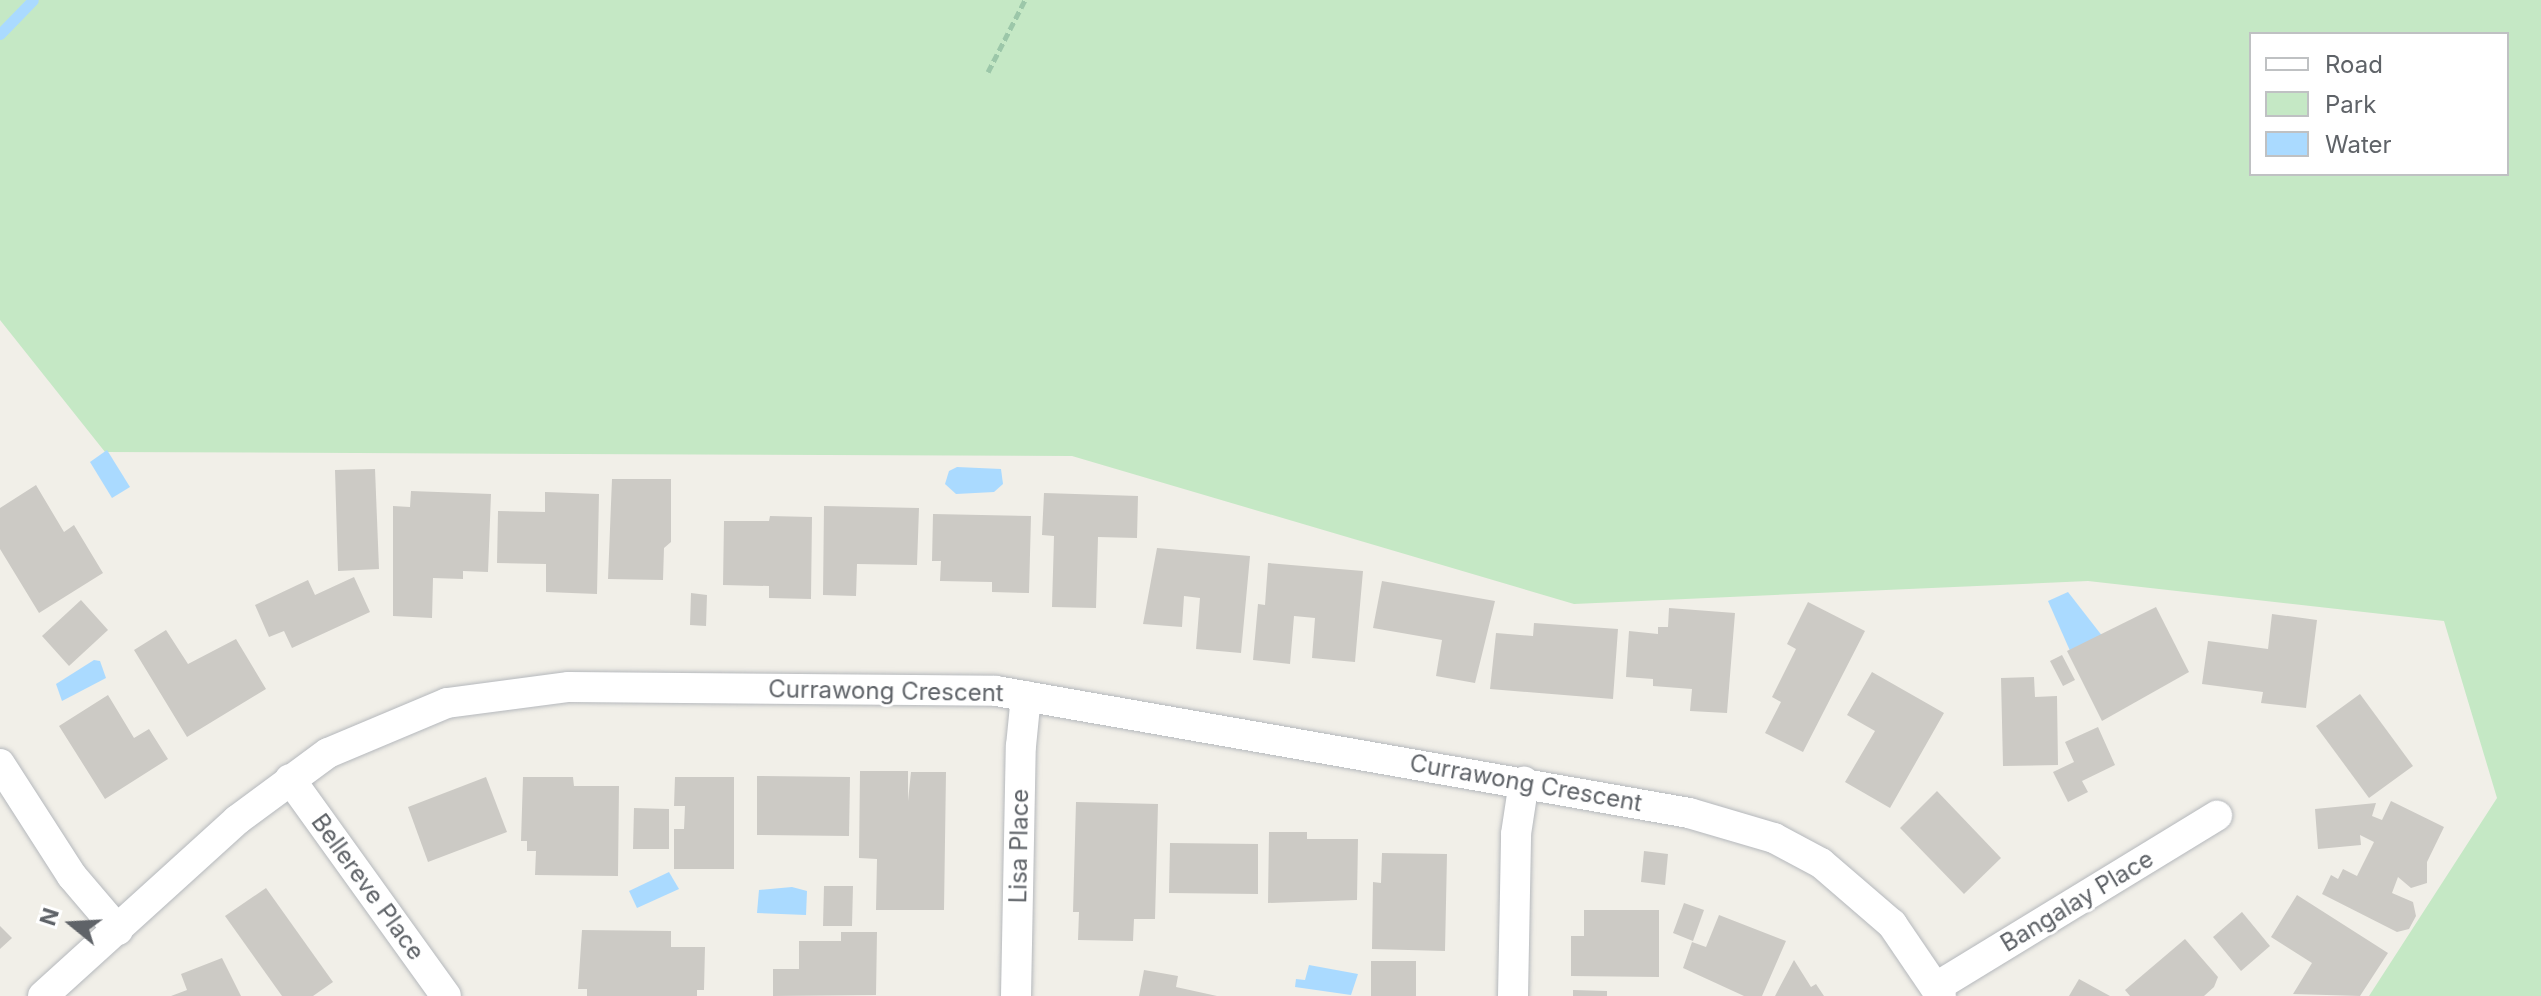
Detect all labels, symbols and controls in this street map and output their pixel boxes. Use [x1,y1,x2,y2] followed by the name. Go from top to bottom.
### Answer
[2249,32,2509,176] legend
[2325,50,2383,79] text: Road
[2325,90,2376,119] text: Park
[2325,130,2392,159] text: Water
[768,675,1004,707] street label: Currawong Crescent
[1408,748,1644,818] street label: Currawong Crescent
[1004,788,1034,904] street label: Lisa Place
[305,808,431,966] street label: Bellereve Place
[1995,844,2159,958] street label: Bangalay Place
[32,884,112,964] north arrow
[34,905,64,929] text: N

